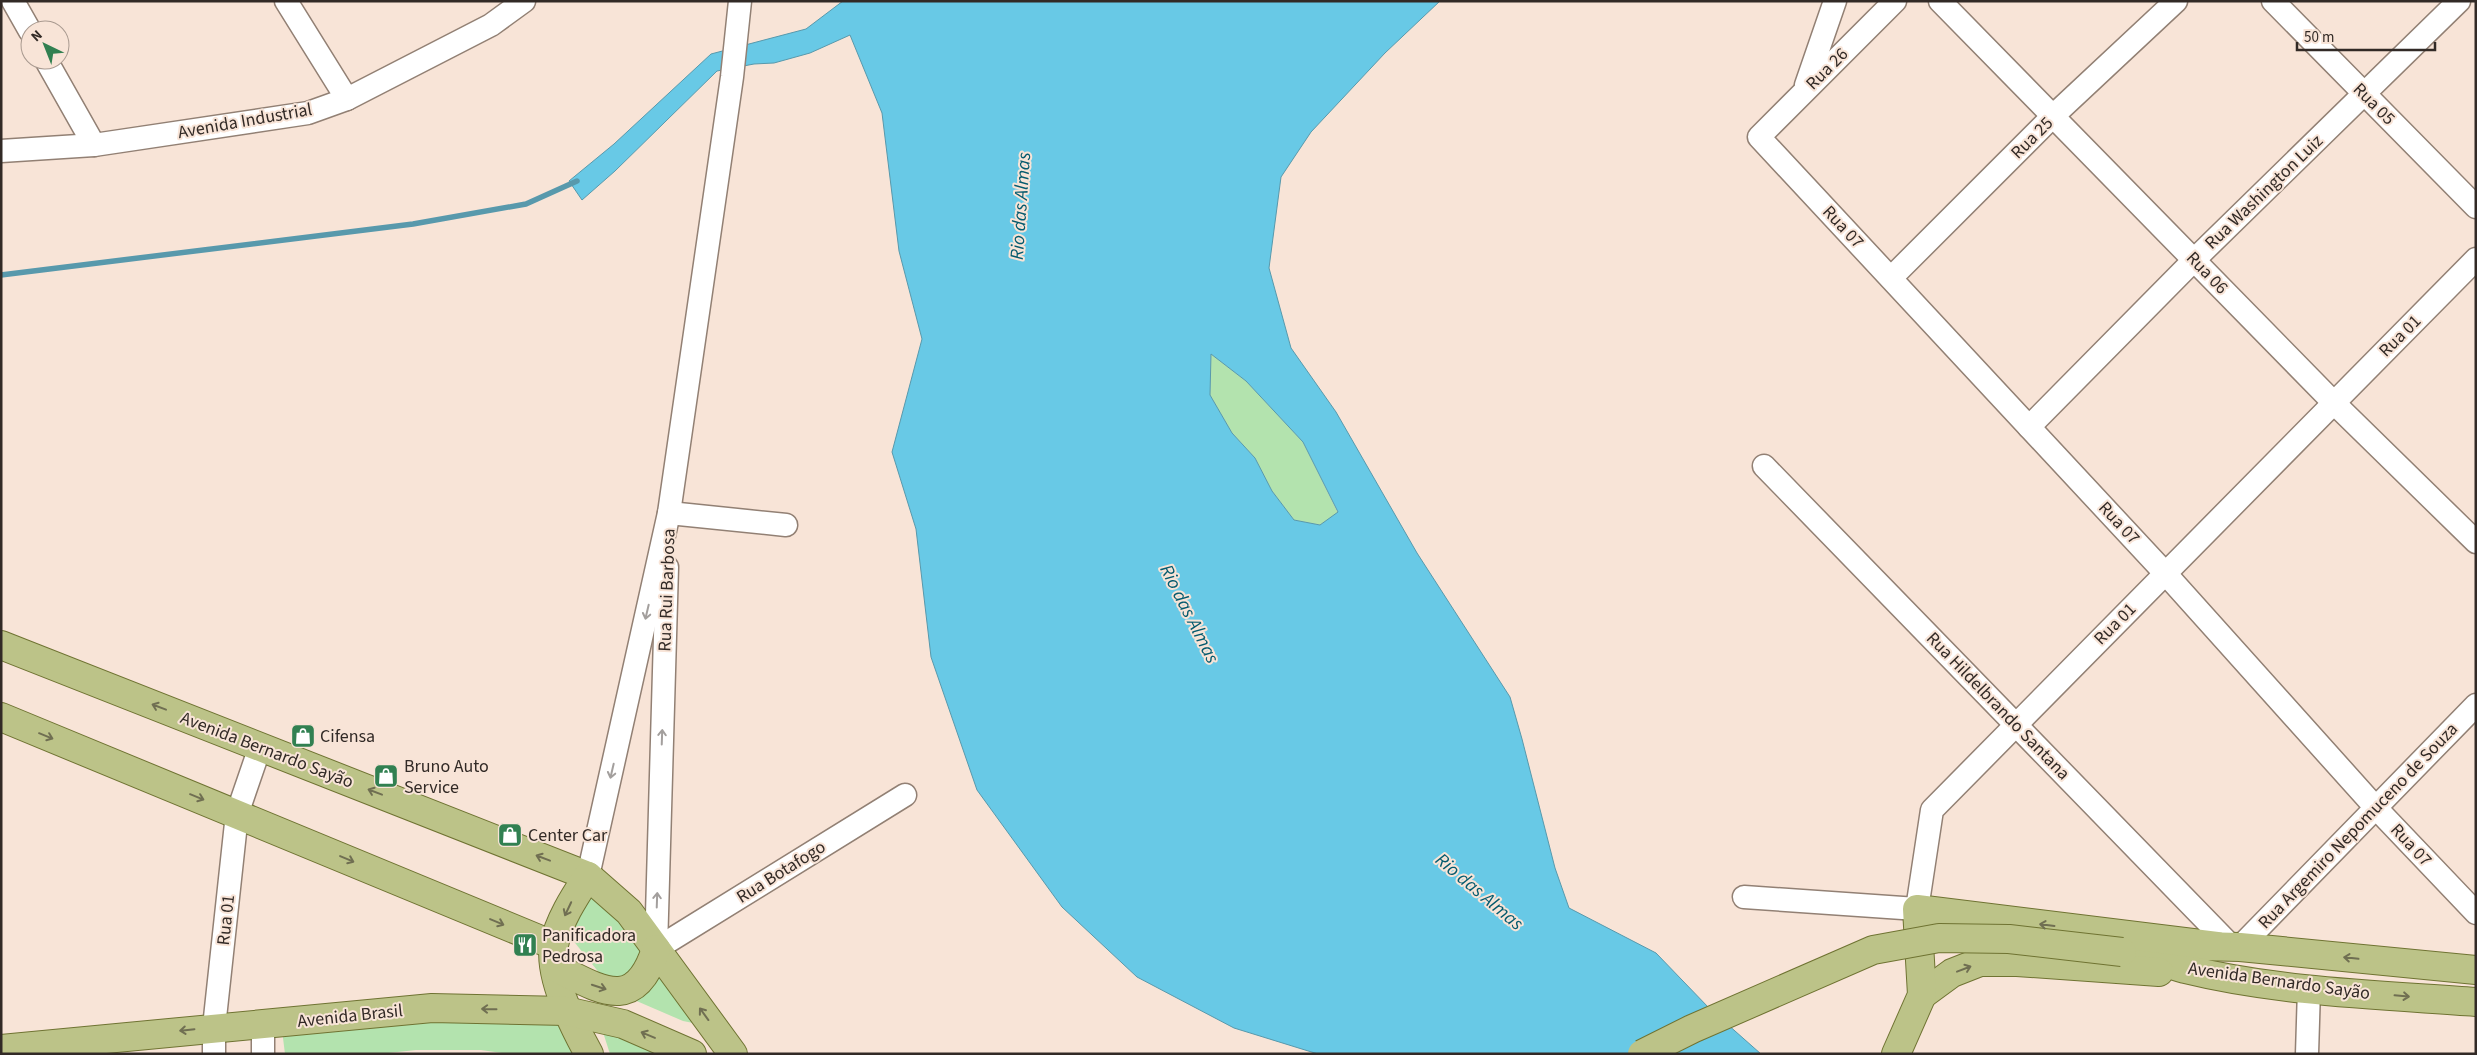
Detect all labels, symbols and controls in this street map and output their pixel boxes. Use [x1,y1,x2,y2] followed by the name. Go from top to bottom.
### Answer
[20,20,70,70] north arrow
[2297,20,2434,52] scale bar
[27,26,47,47] text: N
[2304,27,2334,48] text: 50 m
[1800,42,1854,96] street label: Rua 26
[2347,77,2401,131] street label: Rua 05
[176,97,314,145] street label: Avenida Industrial
[2005,111,2059,165] street label: Rua 25
[2199,129,2329,255] street label: Rua Washington Luiz
[1004,151,1038,261] water label: Rio das Almas
[1817,200,1869,254] street label: Rua 07
[2180,246,2234,300] street label: Rua 06
[2373,309,2427,363] street label: Rua 01
[2093,496,2145,550] street label: Rua 07
[652,528,682,652] street label: Rua Rui Barbosa
[1152,560,1226,668] water label: Rio das Almas
[2088,597,2142,651] street label: Rua 01
[642,603,651,619] one-way arrow
[1921,626,2075,786] street label: Rua Hildelbrando Santana
[151,702,167,711] one-way arrow
[177,705,357,795] street label: Avenida Bernardo Sayão
[2252,717,2464,935] street label: Rua Argemiro Nepomuceno de Souza
[290,723,316,749] shop icon: Cifensa
[320,724,375,749] place label: Cifensa
[658,730,667,746] one-way arrow
[38,732,53,741] one-way arrow
[404,754,489,800] place label: Bruno Auto Service
[606,762,616,778] one-way arrow
[373,763,399,789] shop icon: Bruno Auto Service
[368,787,383,796] one-way arrow
[189,793,204,803] one-way arrow
[2385,818,2437,872] street label: Rua 07
[497,822,523,848] shop icon: Center Car
[528,823,608,848] place label: Center Car
[732,835,830,909] street label: Rua Botafogo
[1429,847,1529,937] water label: Rio das Almas
[535,853,551,862] one-way arrow
[339,855,354,865] one-way arrow
[653,892,662,908] one-way arrow
[211,894,241,946] street label: Rua 01
[563,901,572,916] one-way arrow
[489,918,504,927] one-way arrow
[2039,920,2055,930] one-way arrow
[542,923,636,969] place label: Panificadora Pedrosa
[512,932,538,958] restaurant icon: Panificadora Pedrosa
[2343,953,2359,962] one-way arrow
[2186,956,2372,1006] street label: Avenida Bernardo Sayão
[1955,964,1971,973] one-way arrow
[591,983,607,993] one-way arrow
[2394,992,2410,1001] one-way arrow
[296,998,404,1034] street label: Avenida Brasil
[481,1004,497,1014] one-way arrow
[699,1007,709,1021] one-way arrow
[180,1025,196,1034] one-way arrow
[641,1029,656,1039] one-way arrow

